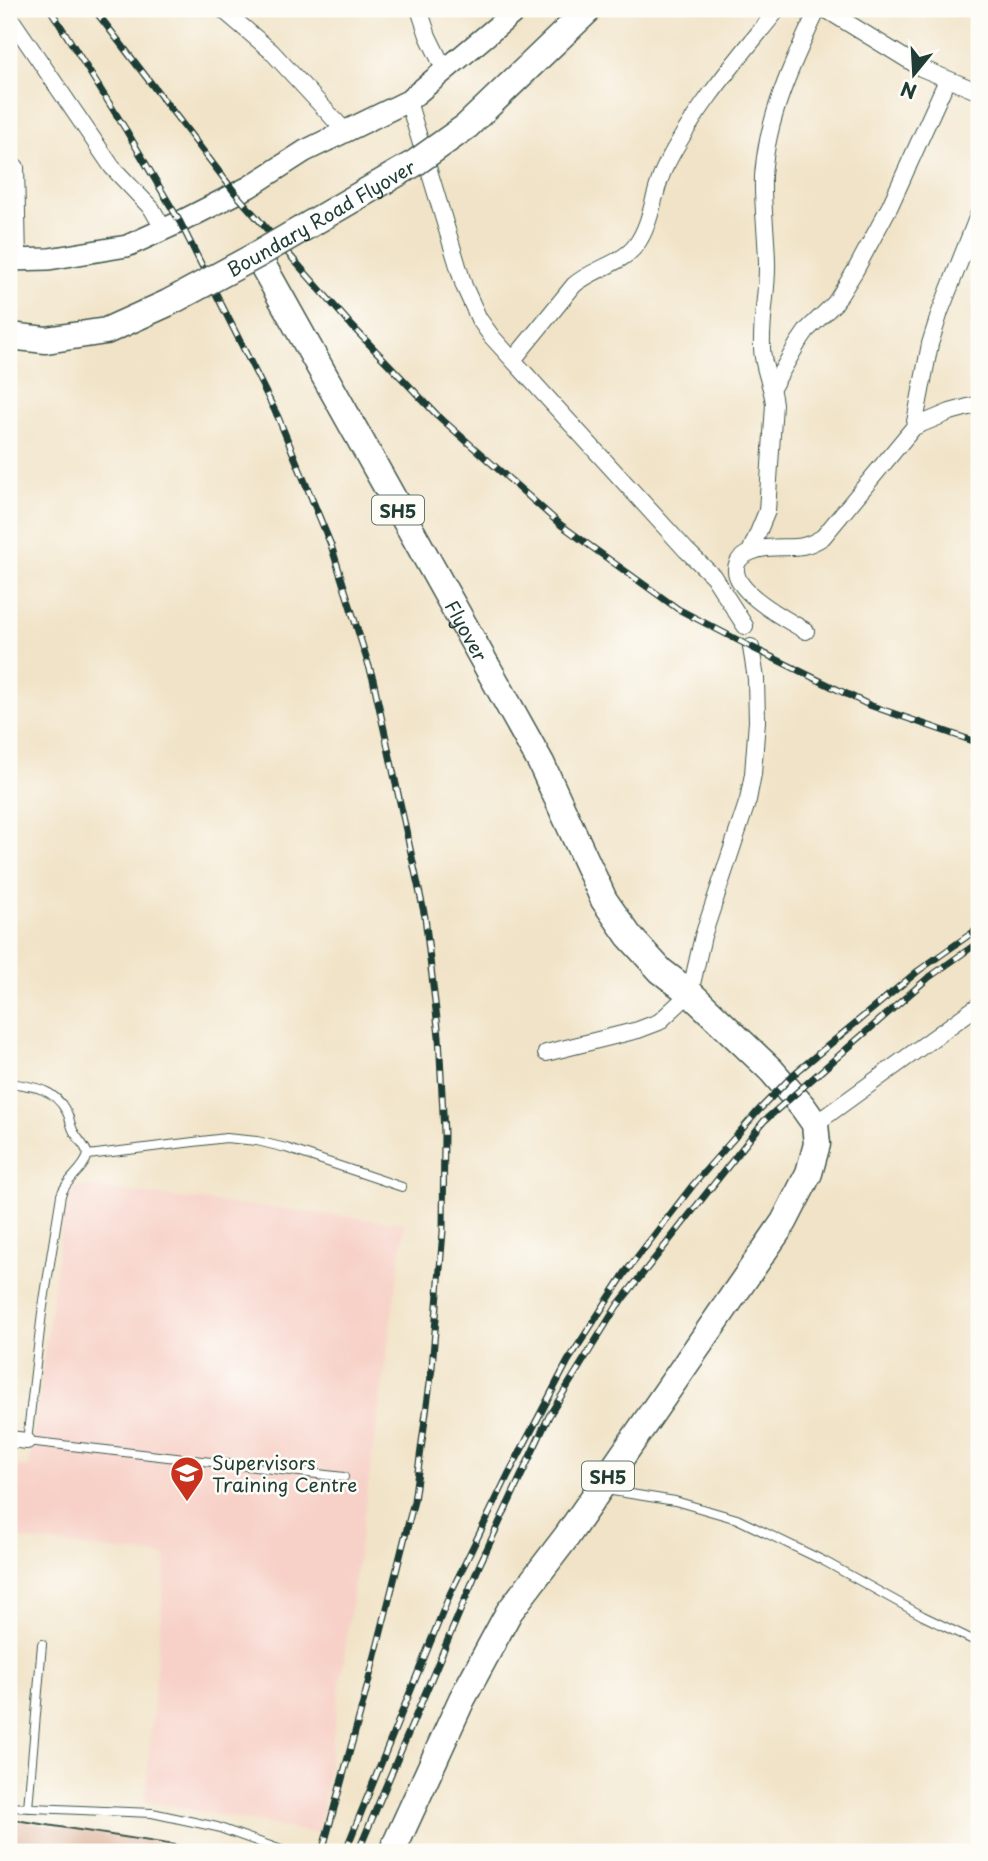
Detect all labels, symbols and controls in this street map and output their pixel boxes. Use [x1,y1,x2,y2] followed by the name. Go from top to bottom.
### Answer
[880,38,950,108] north arrow
[897,75,920,107] text: N
[222,152,420,283] street label: Boundary Road Flyover
[372,496,424,524] road number: SH5
[439,595,495,666] street label: Flyover
[212,1448,357,1498] place label: Supervisors Training Centre
[168,1454,206,1503] school or university icon: Supervisors Training Centre
[582,1462,634,1490] road number: SH5

